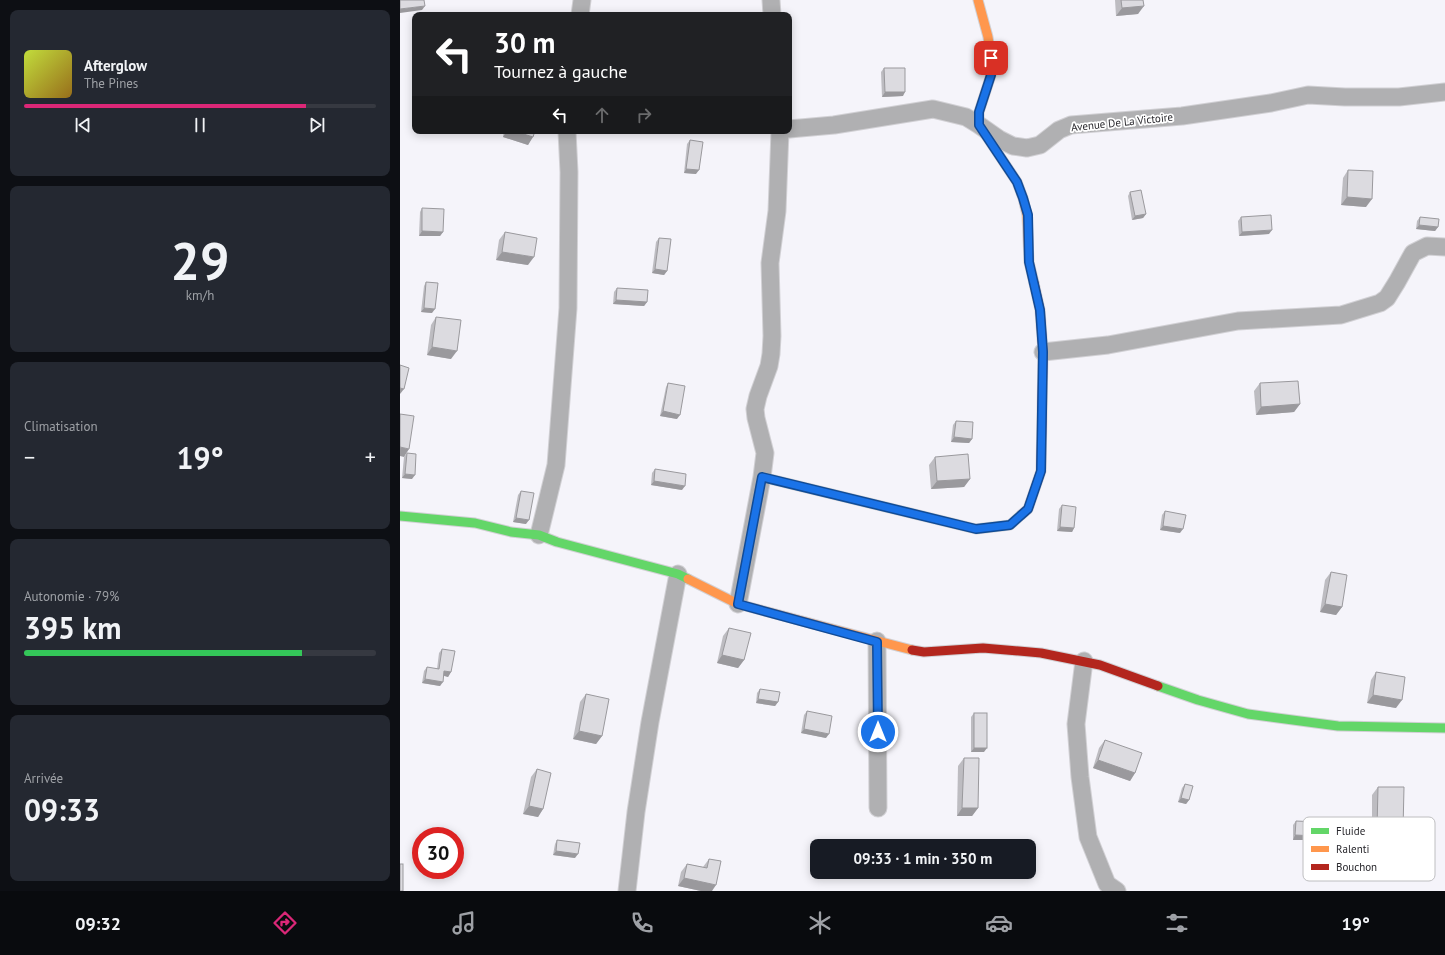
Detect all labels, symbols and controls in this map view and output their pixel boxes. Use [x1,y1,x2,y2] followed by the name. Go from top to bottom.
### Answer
[494,24,555,61] text: 30 m
[428,28,480,80] icon: left
[974,41,1008,75] pin
[980,47,1002,69] icon: arrive
[84,56,147,75] text: Afterglow
[494,60,627,83] text: Tournez à gauche
[84,75,138,92] text: The Pines
[549,104,571,126] icon: left
[591,104,613,126] icon: ahead
[633,104,655,126] icon: right
[1070,110,1174,134] street label: Avenue De La Victoire
[72,114,94,136] icon: previous
[189,114,211,136] icon: pause
[306,114,328,136] icon: next
[171,227,229,294] text: 29
[186,287,214,304] text: km/h
[24,418,98,435] text: Climatisation
[176,438,224,477] text: 19°
[24,443,35,471] text: −
[365,443,376,471] text: +
[24,588,119,605] text: Autonomie · 79%
[24,608,122,647] text: 395 km
[857,711,899,753] position arrow
[24,770,63,787] text: Arrivée
[24,790,100,829] text: 09:33
[1303,817,1435,881] legend
[1336,824,1366,838] text: Fluide
[412,827,464,879] speed limit sign: 30
[1336,842,1369,856] text: Ralenti
[854,849,992,868] text: 09:33 · 1 min · 350 m
[1336,860,1377,874] text: Bouchon
[271,909,299,937] icon: directions
[450,909,478,937] icon: music
[628,909,656,937] icon: phone
[806,909,834,937] icon: climate
[985,909,1013,937] icon: car
[1163,909,1191,937] icon: filters
[75,912,121,935] text: 09:32
[1341,912,1370,935] text: 19°

